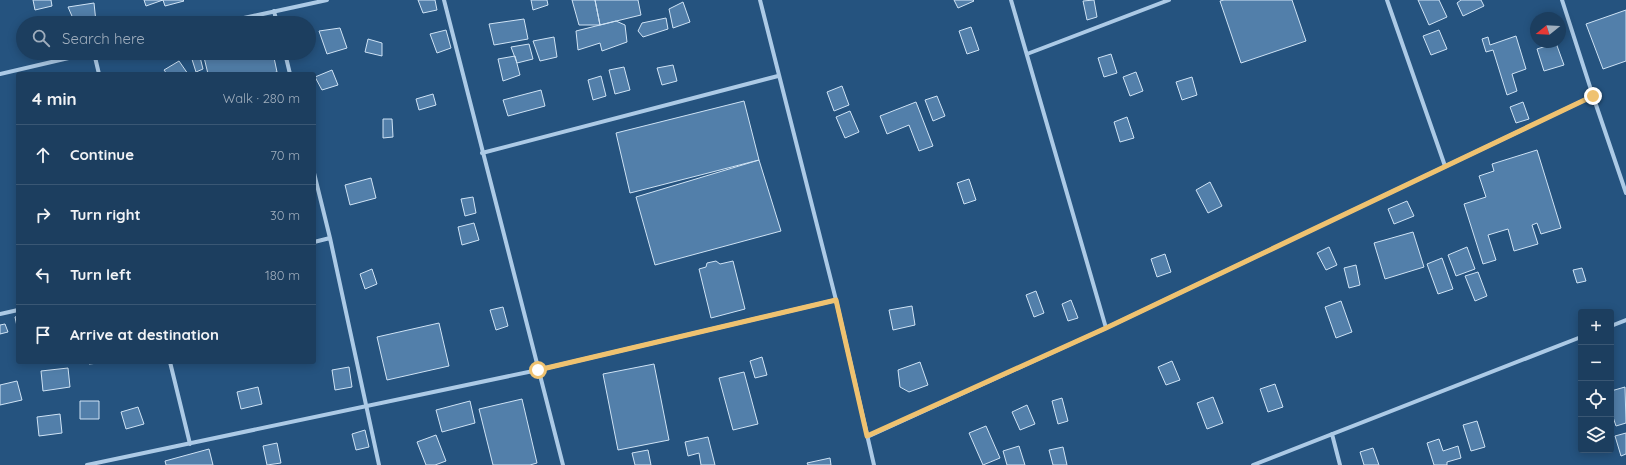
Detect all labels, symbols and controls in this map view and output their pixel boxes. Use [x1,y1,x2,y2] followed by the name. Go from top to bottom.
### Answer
[1530,12,1566,48] north arrow
[16,16,316,60] search box
[30,27,52,49] icon: search
[62,29,145,48] text: Search here
[1584,87,1602,105] route end
[32,88,77,109] text: 4 min
[223,90,300,106] text: Walk · 280 m
[32,144,54,166] icon: ahead
[70,145,134,164] text: Continue
[270,147,300,163] text: 70 m
[32,204,54,226] icon: right
[70,205,141,224] text: Turn right
[270,207,300,223] text: 30 m
[32,264,54,286] icon: left
[70,265,132,284] text: Turn left
[265,267,300,283] text: 180 m
[1578,309,1614,453] map controls
[1578,309,1614,345] button: +
[32,324,54,346] icon: arrive
[70,325,219,344] text: Arrive at destination
[1578,345,1614,381] button: −
[529,361,547,379] route start
[1578,381,1614,417] button: locate
[1578,417,1614,453] button: layers

